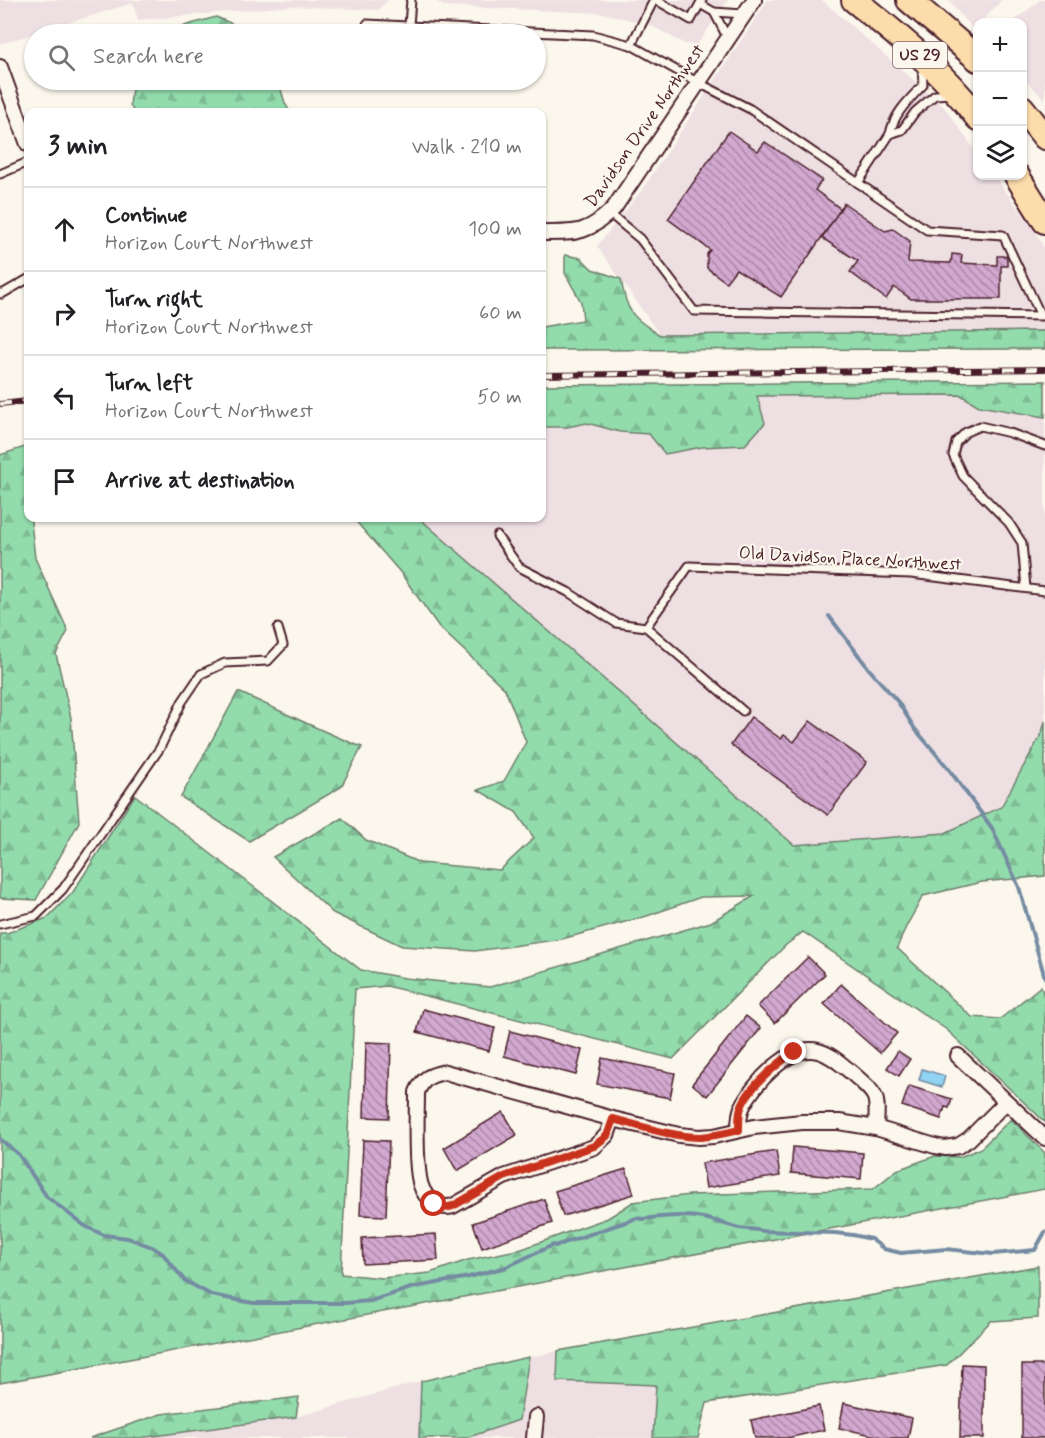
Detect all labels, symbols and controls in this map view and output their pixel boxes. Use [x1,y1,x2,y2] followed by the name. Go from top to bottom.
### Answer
[973,18,1027,180] map controls
[973,18,1027,72] button: +
[24,24,546,90] search box
[579,39,711,212] street label: Davidson Drive Northwest
[45,41,78,74] icon: search
[893,42,947,68] road number: US 29
[93,43,204,71] text: Search here
[973,72,1027,126] button: −
[973,126,1027,180] button: layers
[48,130,108,164] text: 3 min
[412,134,522,161] text: Walk · 210 m
[105,202,187,230] text: Continue
[48,213,81,246] icon: ahead
[468,216,522,243] text: 100 m
[105,230,313,257] text: Horizon Court Northwest
[105,286,203,314] text: Turn right
[48,297,81,330] icon: right
[479,300,522,327] text: 60 m
[105,314,313,341] text: Horizon Court Northwest
[105,370,193,398] text: Turn left
[48,381,81,414] icon: left
[477,384,522,411] text: 50 m
[105,398,313,425] text: Horizon Court Northwest
[48,465,81,498] icon: arrive
[105,467,295,495] text: Arrive at destination
[738,541,963,577] street label: Old Davidson Place Northwest
[780,1038,806,1064] route end
[420,1190,446,1216] route start

